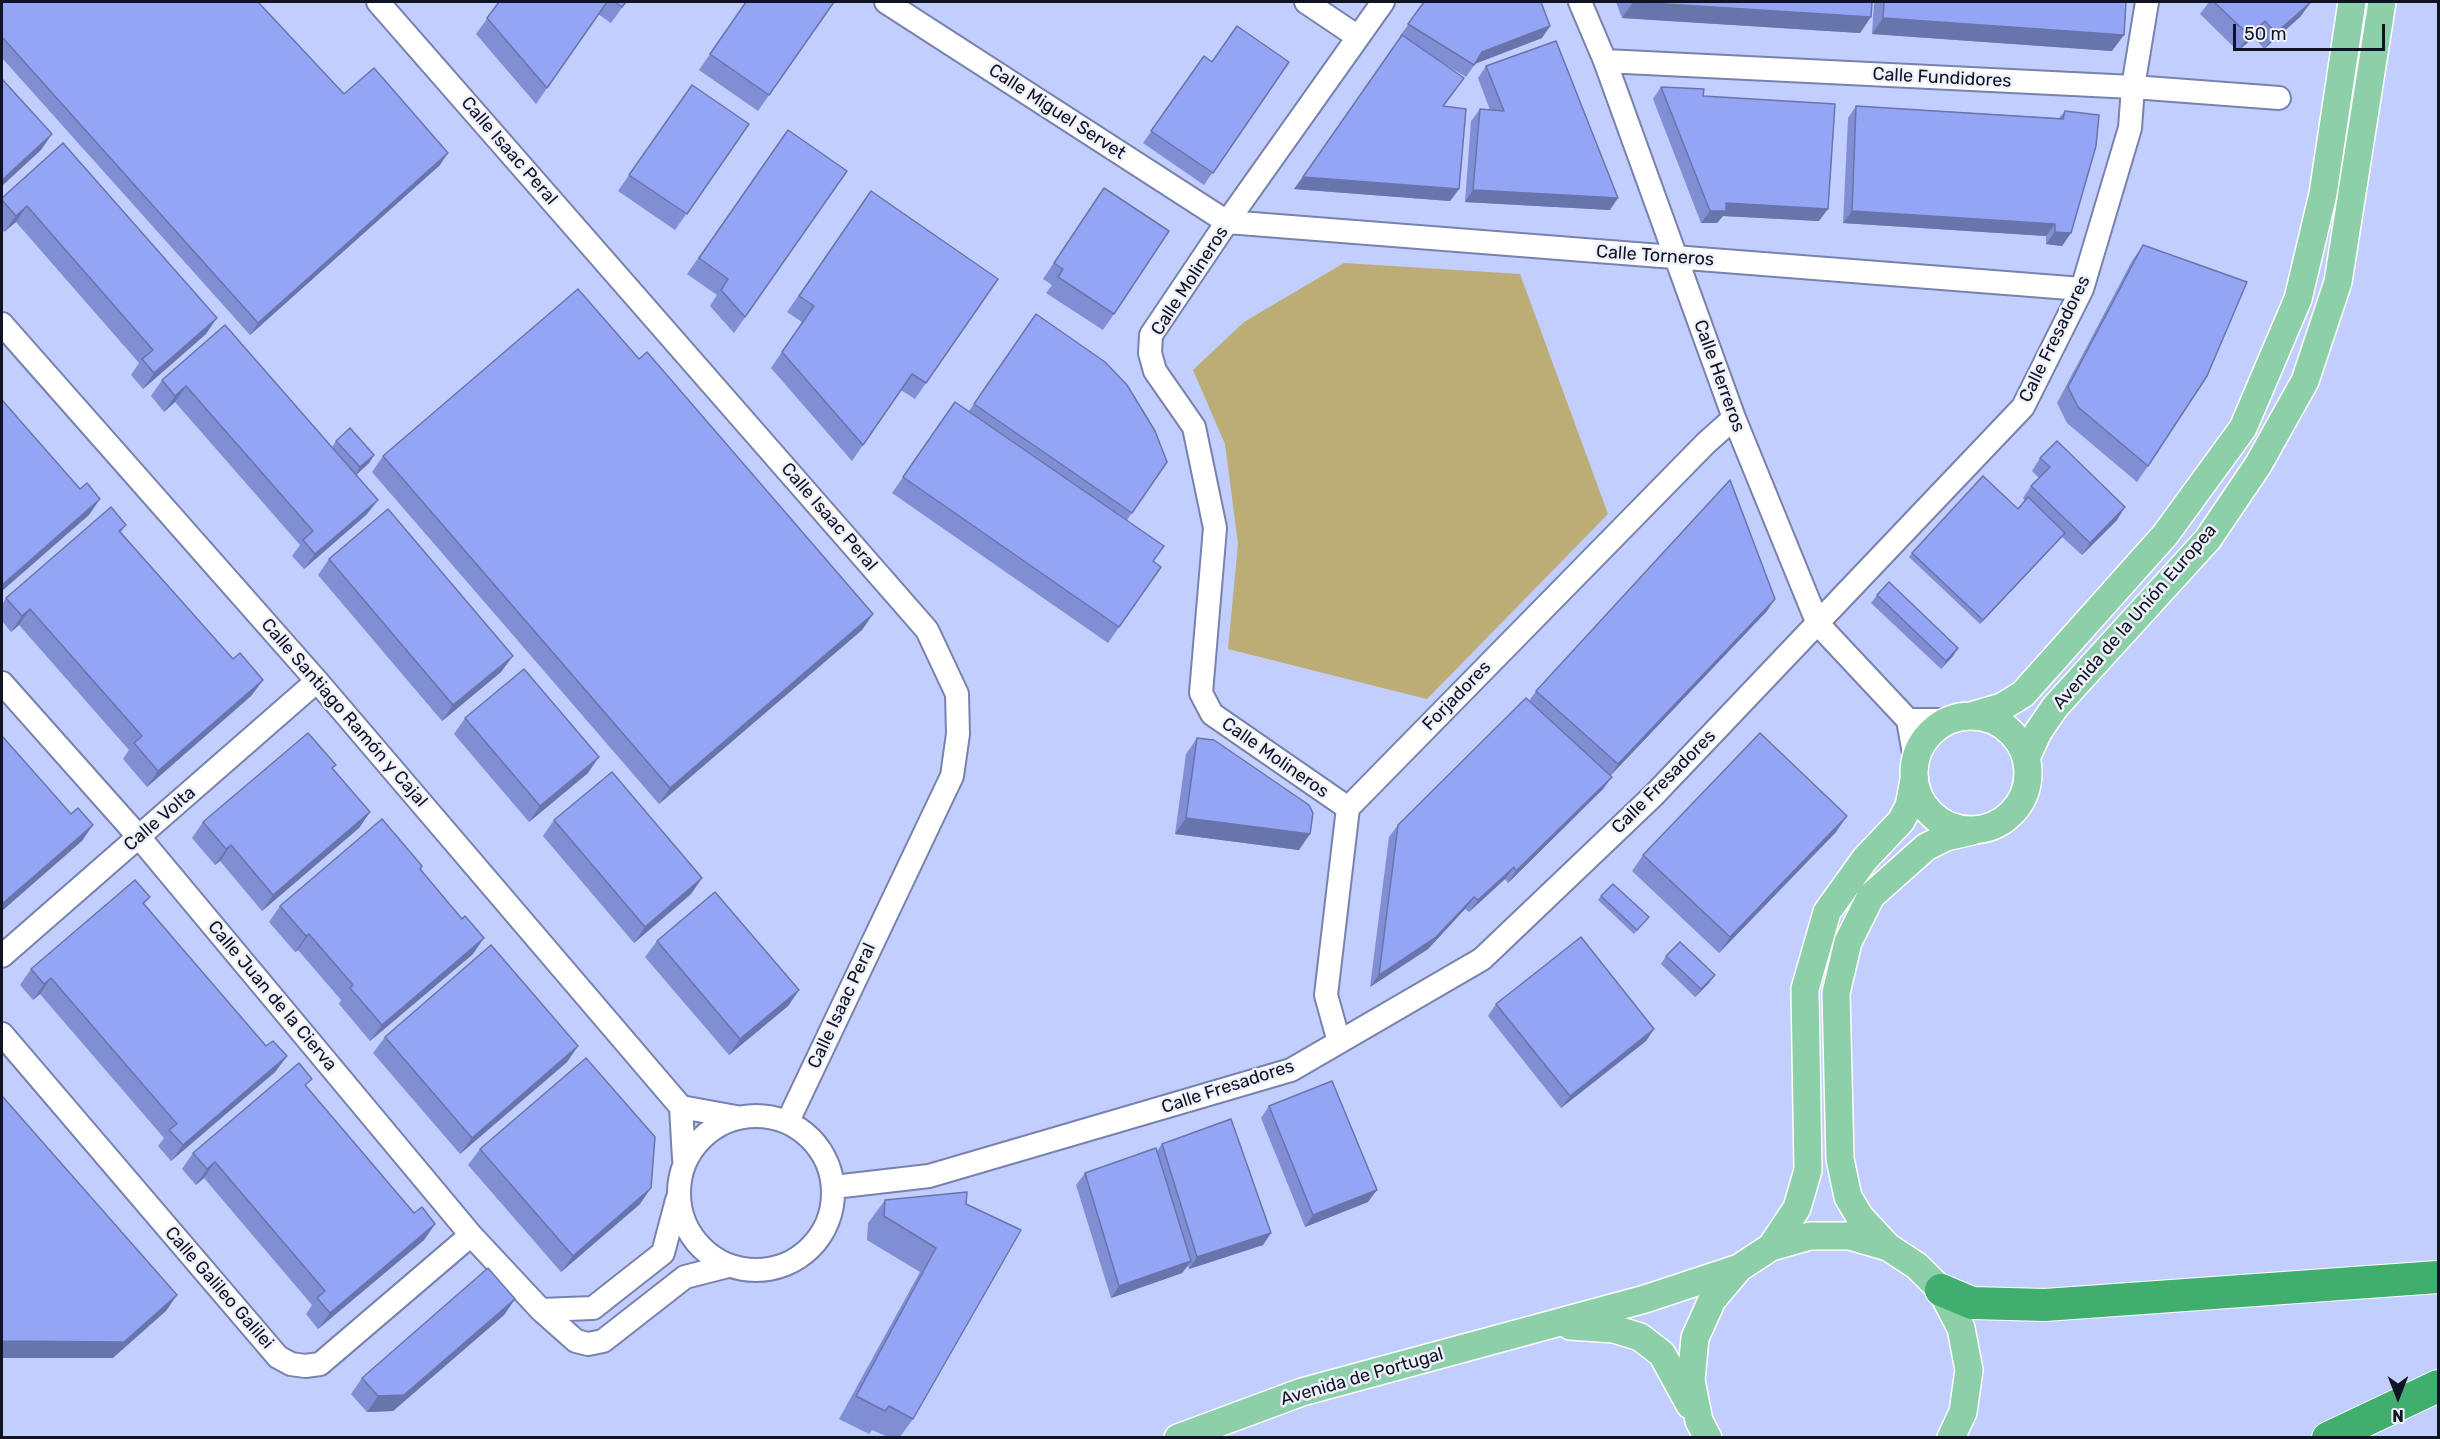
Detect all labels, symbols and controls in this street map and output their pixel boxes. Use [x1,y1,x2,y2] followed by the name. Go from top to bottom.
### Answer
[2236,12,2388,50] scale bar
[2244,23,2287,45] text: 50 m
[984,60,1130,164] street label: Calle Miguel Servet
[1872,64,2012,92] street label: Calle Fundidores
[456,93,562,209] street label: Calle Isaac Peral
[1147,222,1233,340] street label: Calle Molineros
[1595,241,1715,271] street label: Calle Torneros
[2015,272,2095,406] street label: Calle Fresadores
[1689,317,1749,435] street label: Calle Herreros
[776,459,882,575] street label: Calle Isaac Peral
[2049,520,2221,714] street label: Avenida de la Unión Europea
[256,614,432,812] street label: Calle Santiago Ramón y Cajal
[1418,657,1496,735] street label: Forjadores
[1217,713,1333,803] street label: Calle Molineros
[1607,725,1721,839] street label: Calle Fresadores
[120,782,200,856] street label: Calle Volta
[203,917,341,1075] street label: Calle Juan de la Cierva
[803,940,881,1072] street label: Calle Isaac Peral
[1159,1055,1297,1119] street label: Calle Fresadores
[160,1222,278,1354] street label: Calle Galileo Galilei
[1278,1343,1446,1411] street label: Avenida de Portugal
[2368,1367,2428,1427] north arrow
[2392,1406,2404,1425] text: N

